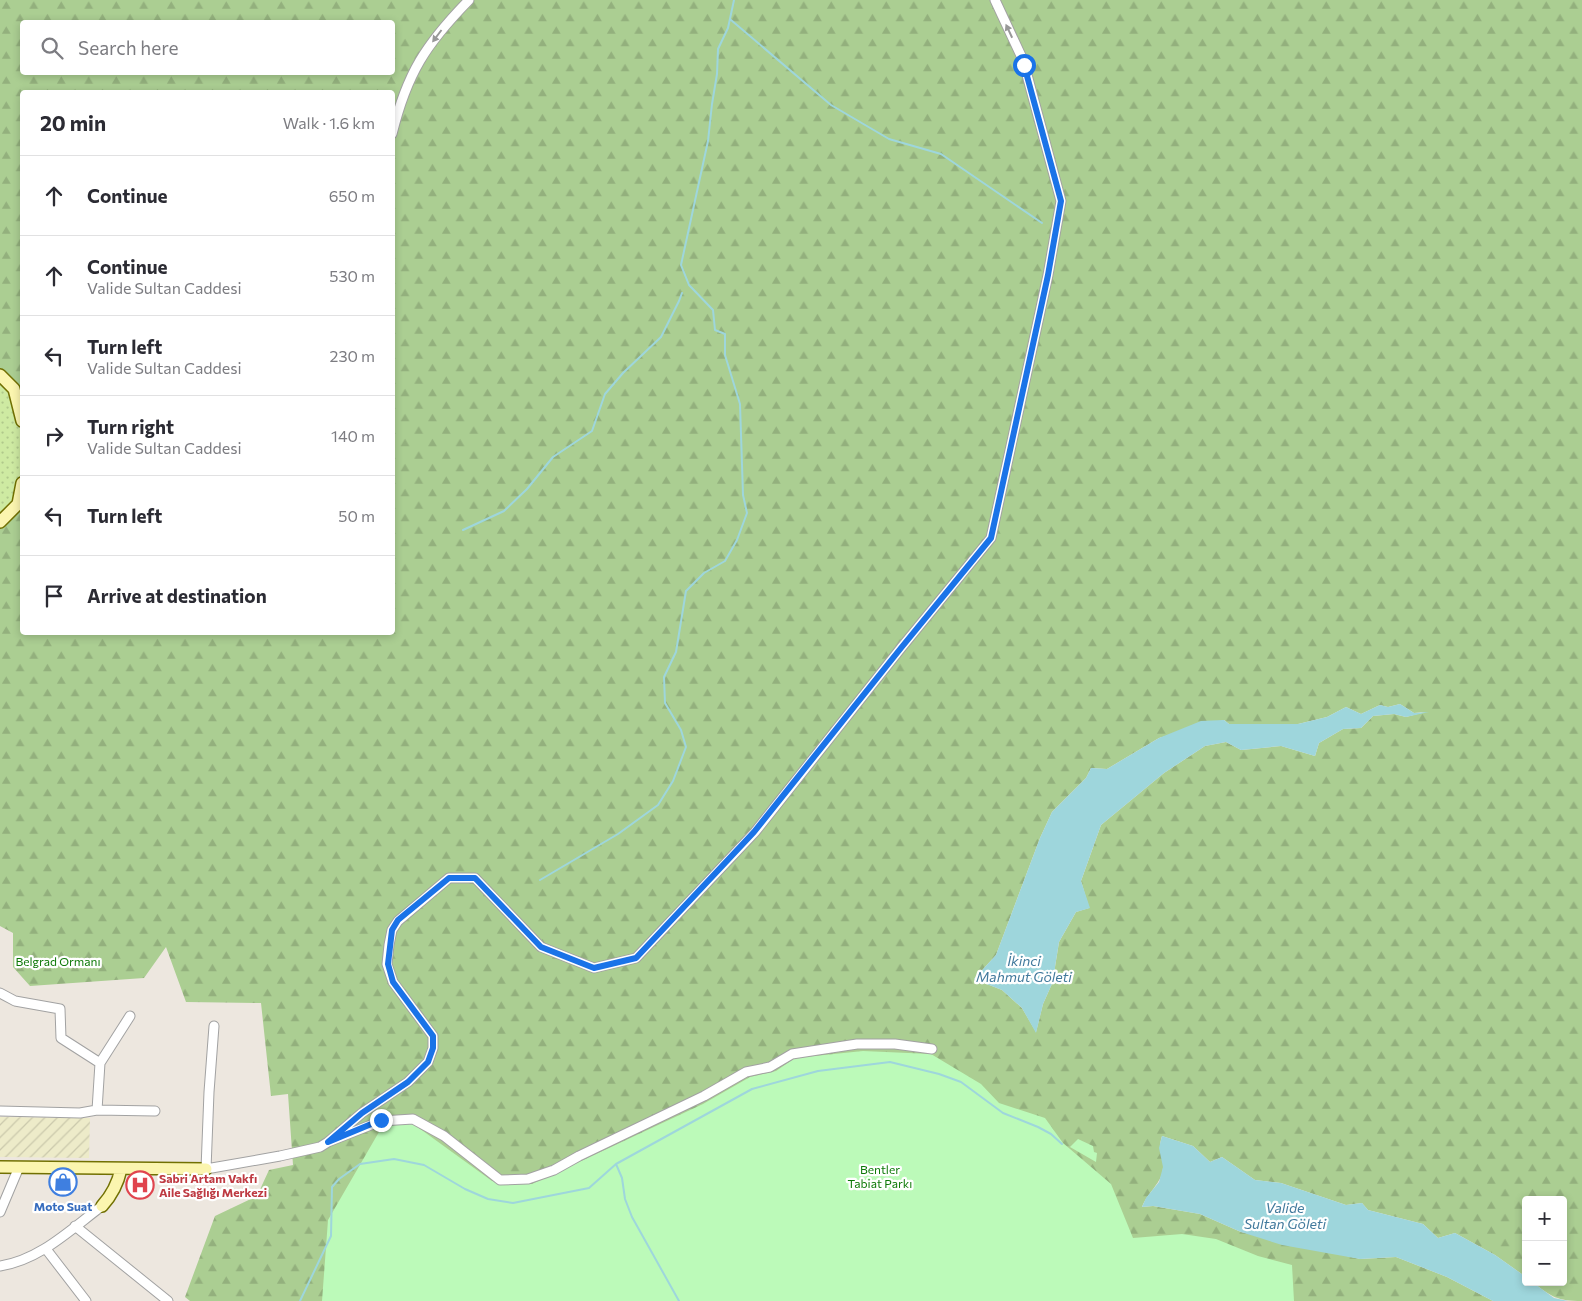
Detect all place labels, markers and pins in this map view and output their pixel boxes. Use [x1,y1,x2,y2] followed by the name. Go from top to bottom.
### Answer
[48,1167,78,1197] shop icon: Moto Suat
[125,1170,155,1200] hospital icon: Sabri Artam Vakfı Aile Sağlığı Merkezi
[159,1171,267,1199] place label: Sabri Artam Vakfı Aile Sağlığı Merkezi
[34,1199,92,1213] place label: Moto Suat

